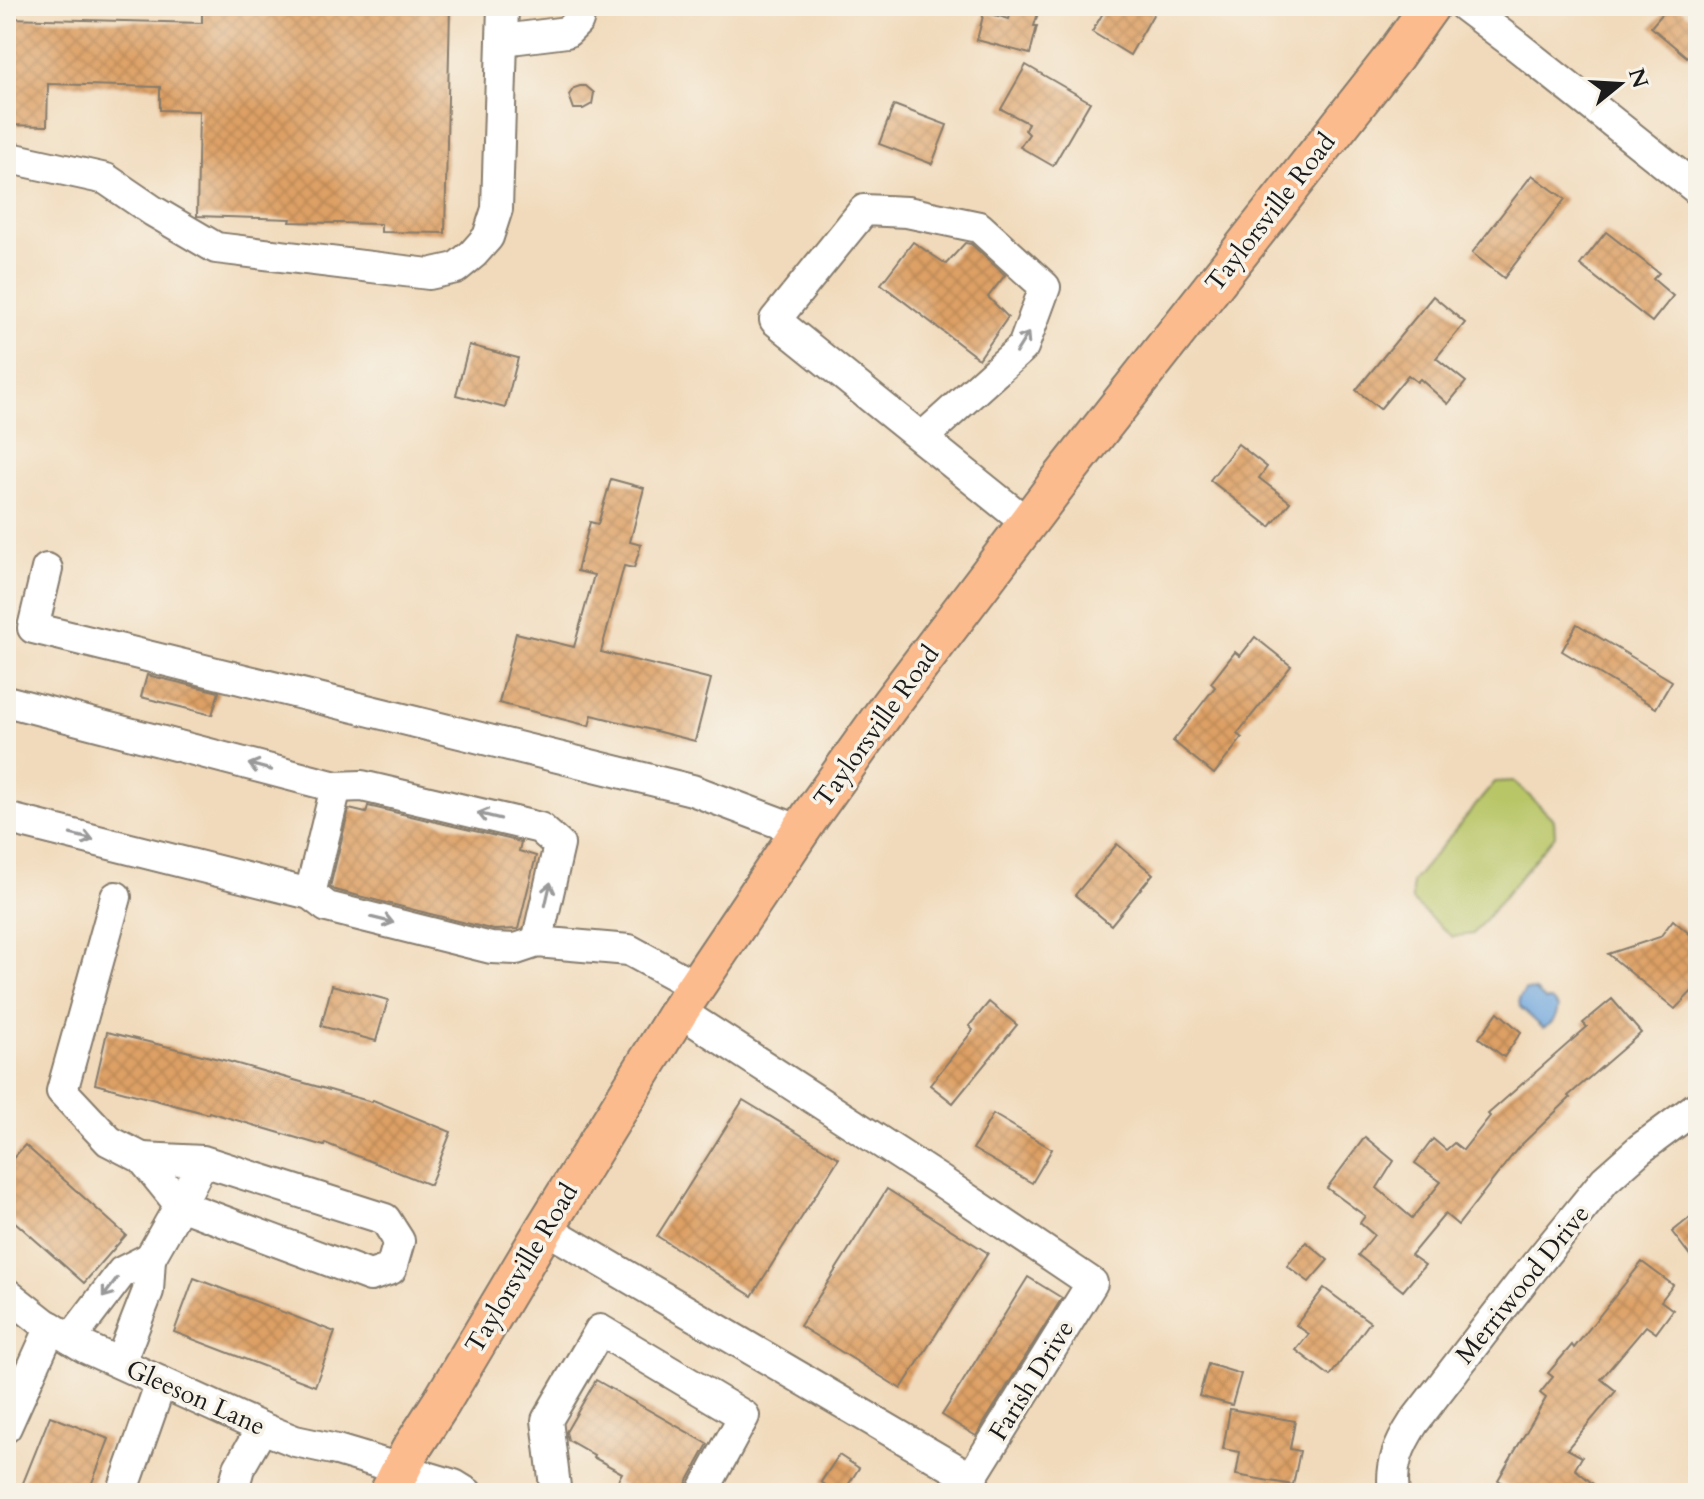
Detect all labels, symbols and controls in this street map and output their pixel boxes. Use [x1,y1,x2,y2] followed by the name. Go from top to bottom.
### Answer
[1580,44,1660,124] north arrow
[1621,64,1655,92] text: N
[1197,126,1344,299] street label: Taylorsville Road
[1013,332,1030,354] one-way arrow
[806,638,947,814] street label: Taylorsville Road
[248,758,274,773] one-way arrow
[476,808,502,823] one-way arrow
[68,830,94,845] one-way arrow
[541,881,556,907] one-way arrow
[369,914,394,929] one-way arrow
[457,1177,586,1360] street label: Taylorsville Road
[1447,1197,1597,1371] street label: Merriwood Drive
[102,1277,119,1298] one-way arrow
[981,1313,1082,1447] street label: Farish Drive
[121,1351,271,1444] street label: Gleeson Lane

